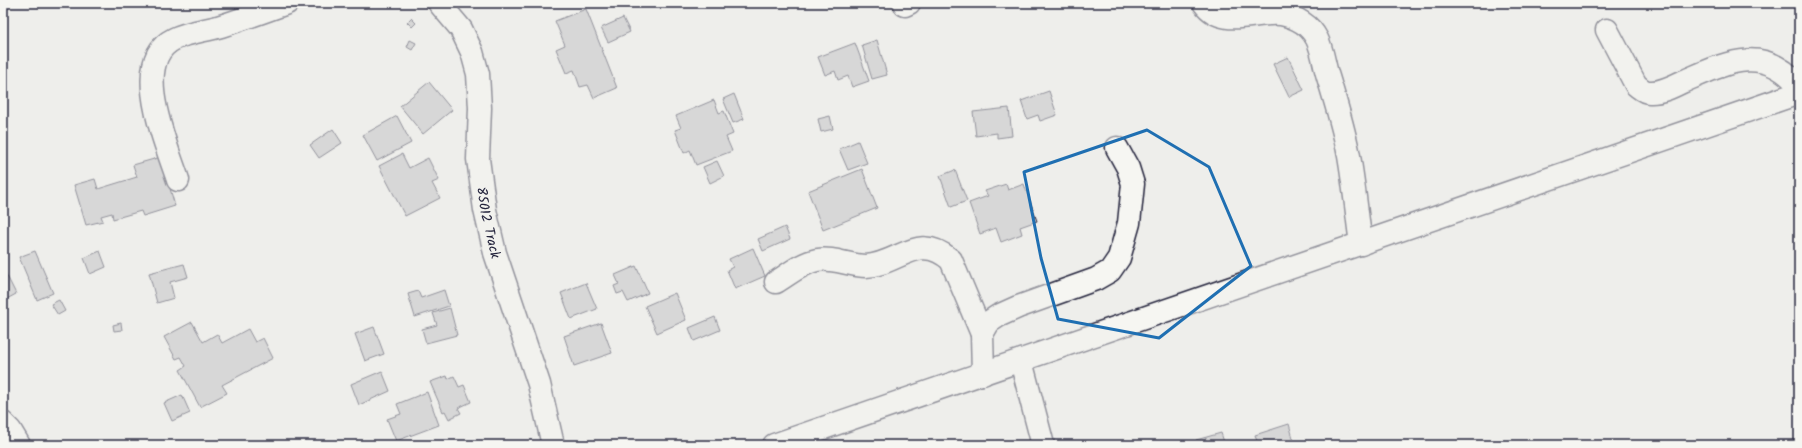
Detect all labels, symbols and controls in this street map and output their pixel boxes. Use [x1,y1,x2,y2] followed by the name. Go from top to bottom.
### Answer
[470,186,506,262] street label: 85012 Track

